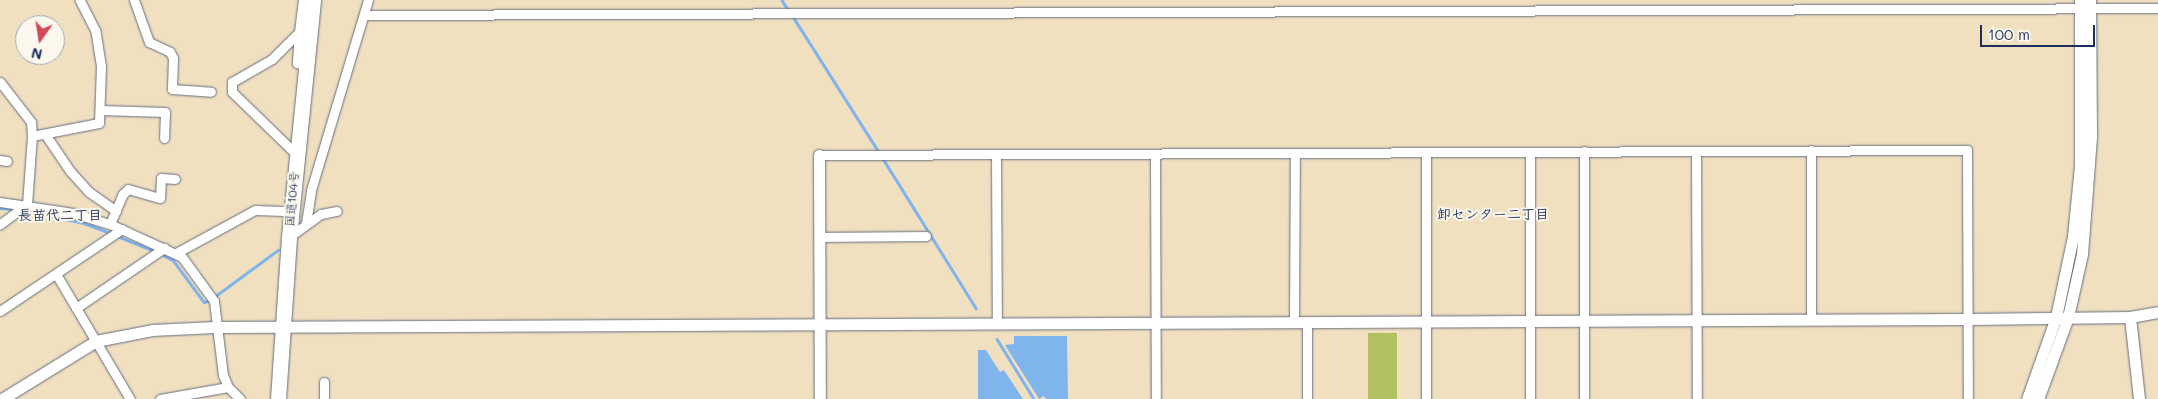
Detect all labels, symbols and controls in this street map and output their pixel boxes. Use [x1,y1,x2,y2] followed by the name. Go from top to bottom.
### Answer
[15,15,65,65] north arrow
[1983,15,2098,47] scale bar
[1988,24,2030,44] text: 100 m
[29,44,44,65] text: N
[282,171,302,227] street label: 国道104号
[1437,206,1549,222] district label: 卸センター二丁目
[18,207,102,223] district label: 長苗代二丁目

